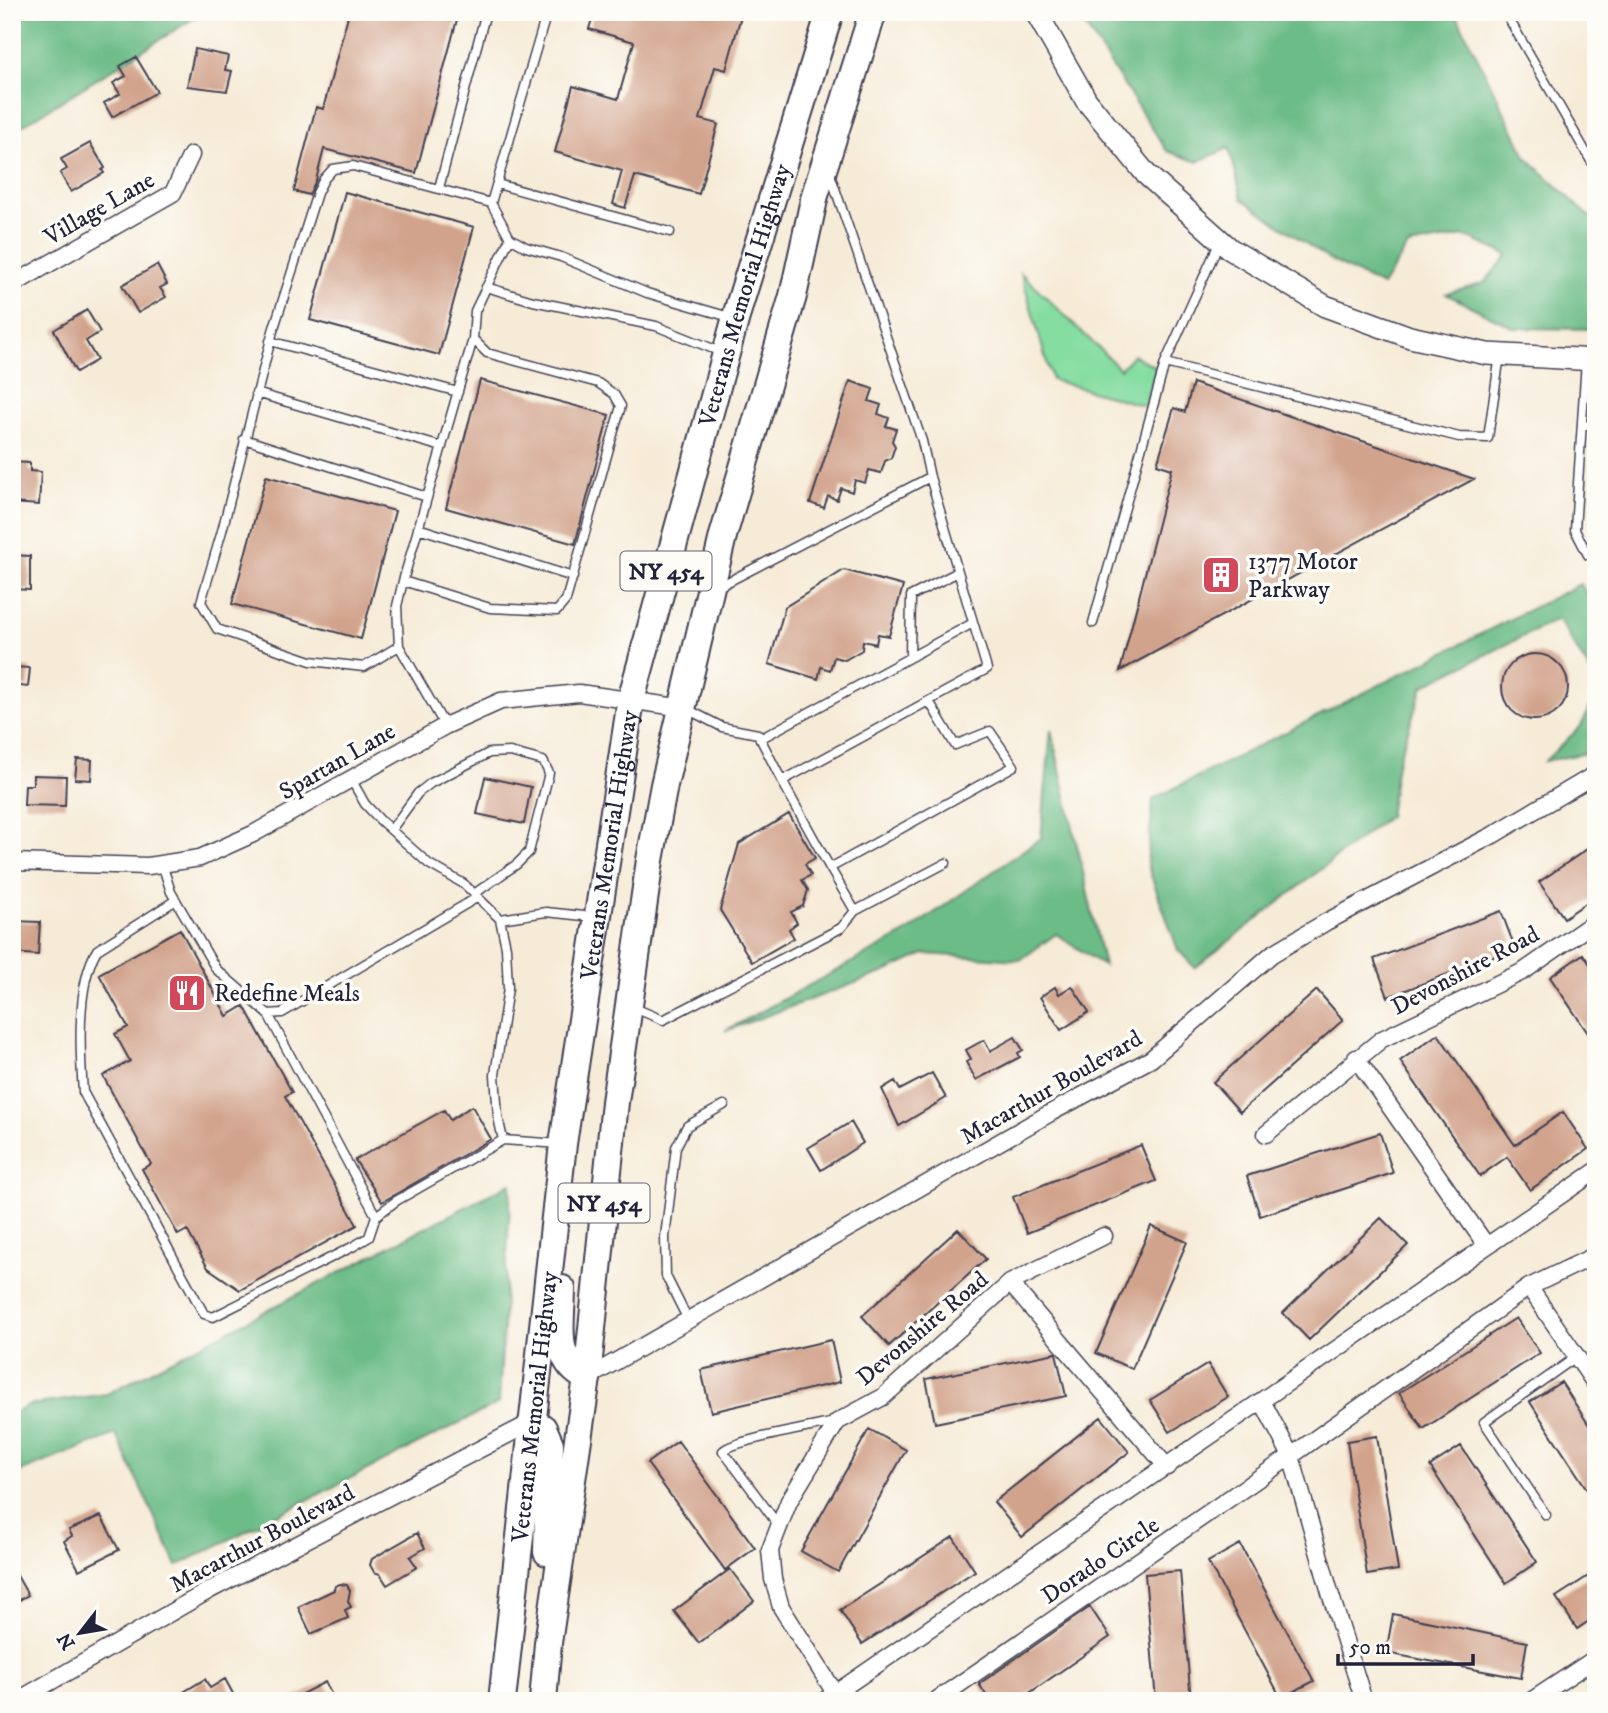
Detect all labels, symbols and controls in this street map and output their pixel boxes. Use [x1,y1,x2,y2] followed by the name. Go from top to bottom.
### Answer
[692,160,798,431] street label: Veterans Memorial Highway
[38,165,160,253] street label: Village Lane
[1248,547,1358,605] place label: 1377 Motor Parkway
[620,552,712,590] road number: NY 454
[1200,554,1242,596] building icon: 1377 Motor Parkway
[574,707,645,983] street label: Veterans Memorial Highway
[274,717,401,807] street label: Spartan Lane
[1386,919,1544,1022] street label: Devonshire Road
[166,972,208,1014] restaurant icon: Redefine Meals
[214,979,360,1009] place label: Redefine Meals
[955,1024,1148,1152] street label: Macarthur Boulevard
[558,1184,650,1222] road number: NY 454
[851,1265,995,1393] street label: Devonshire Road
[505,1269,565,1545] street label: Veterans Memorial Highway
[165,1478,360,1600] street label: Macarthur Boulevard
[1036,1510,1165,1611] street label: Dorado Circle
[46,1598,116,1668] north arrow
[1338,1622,1473,1666] scale bar
[53,1628,81,1654] text: N
[1349,1635,1391,1661] text: 50 m

